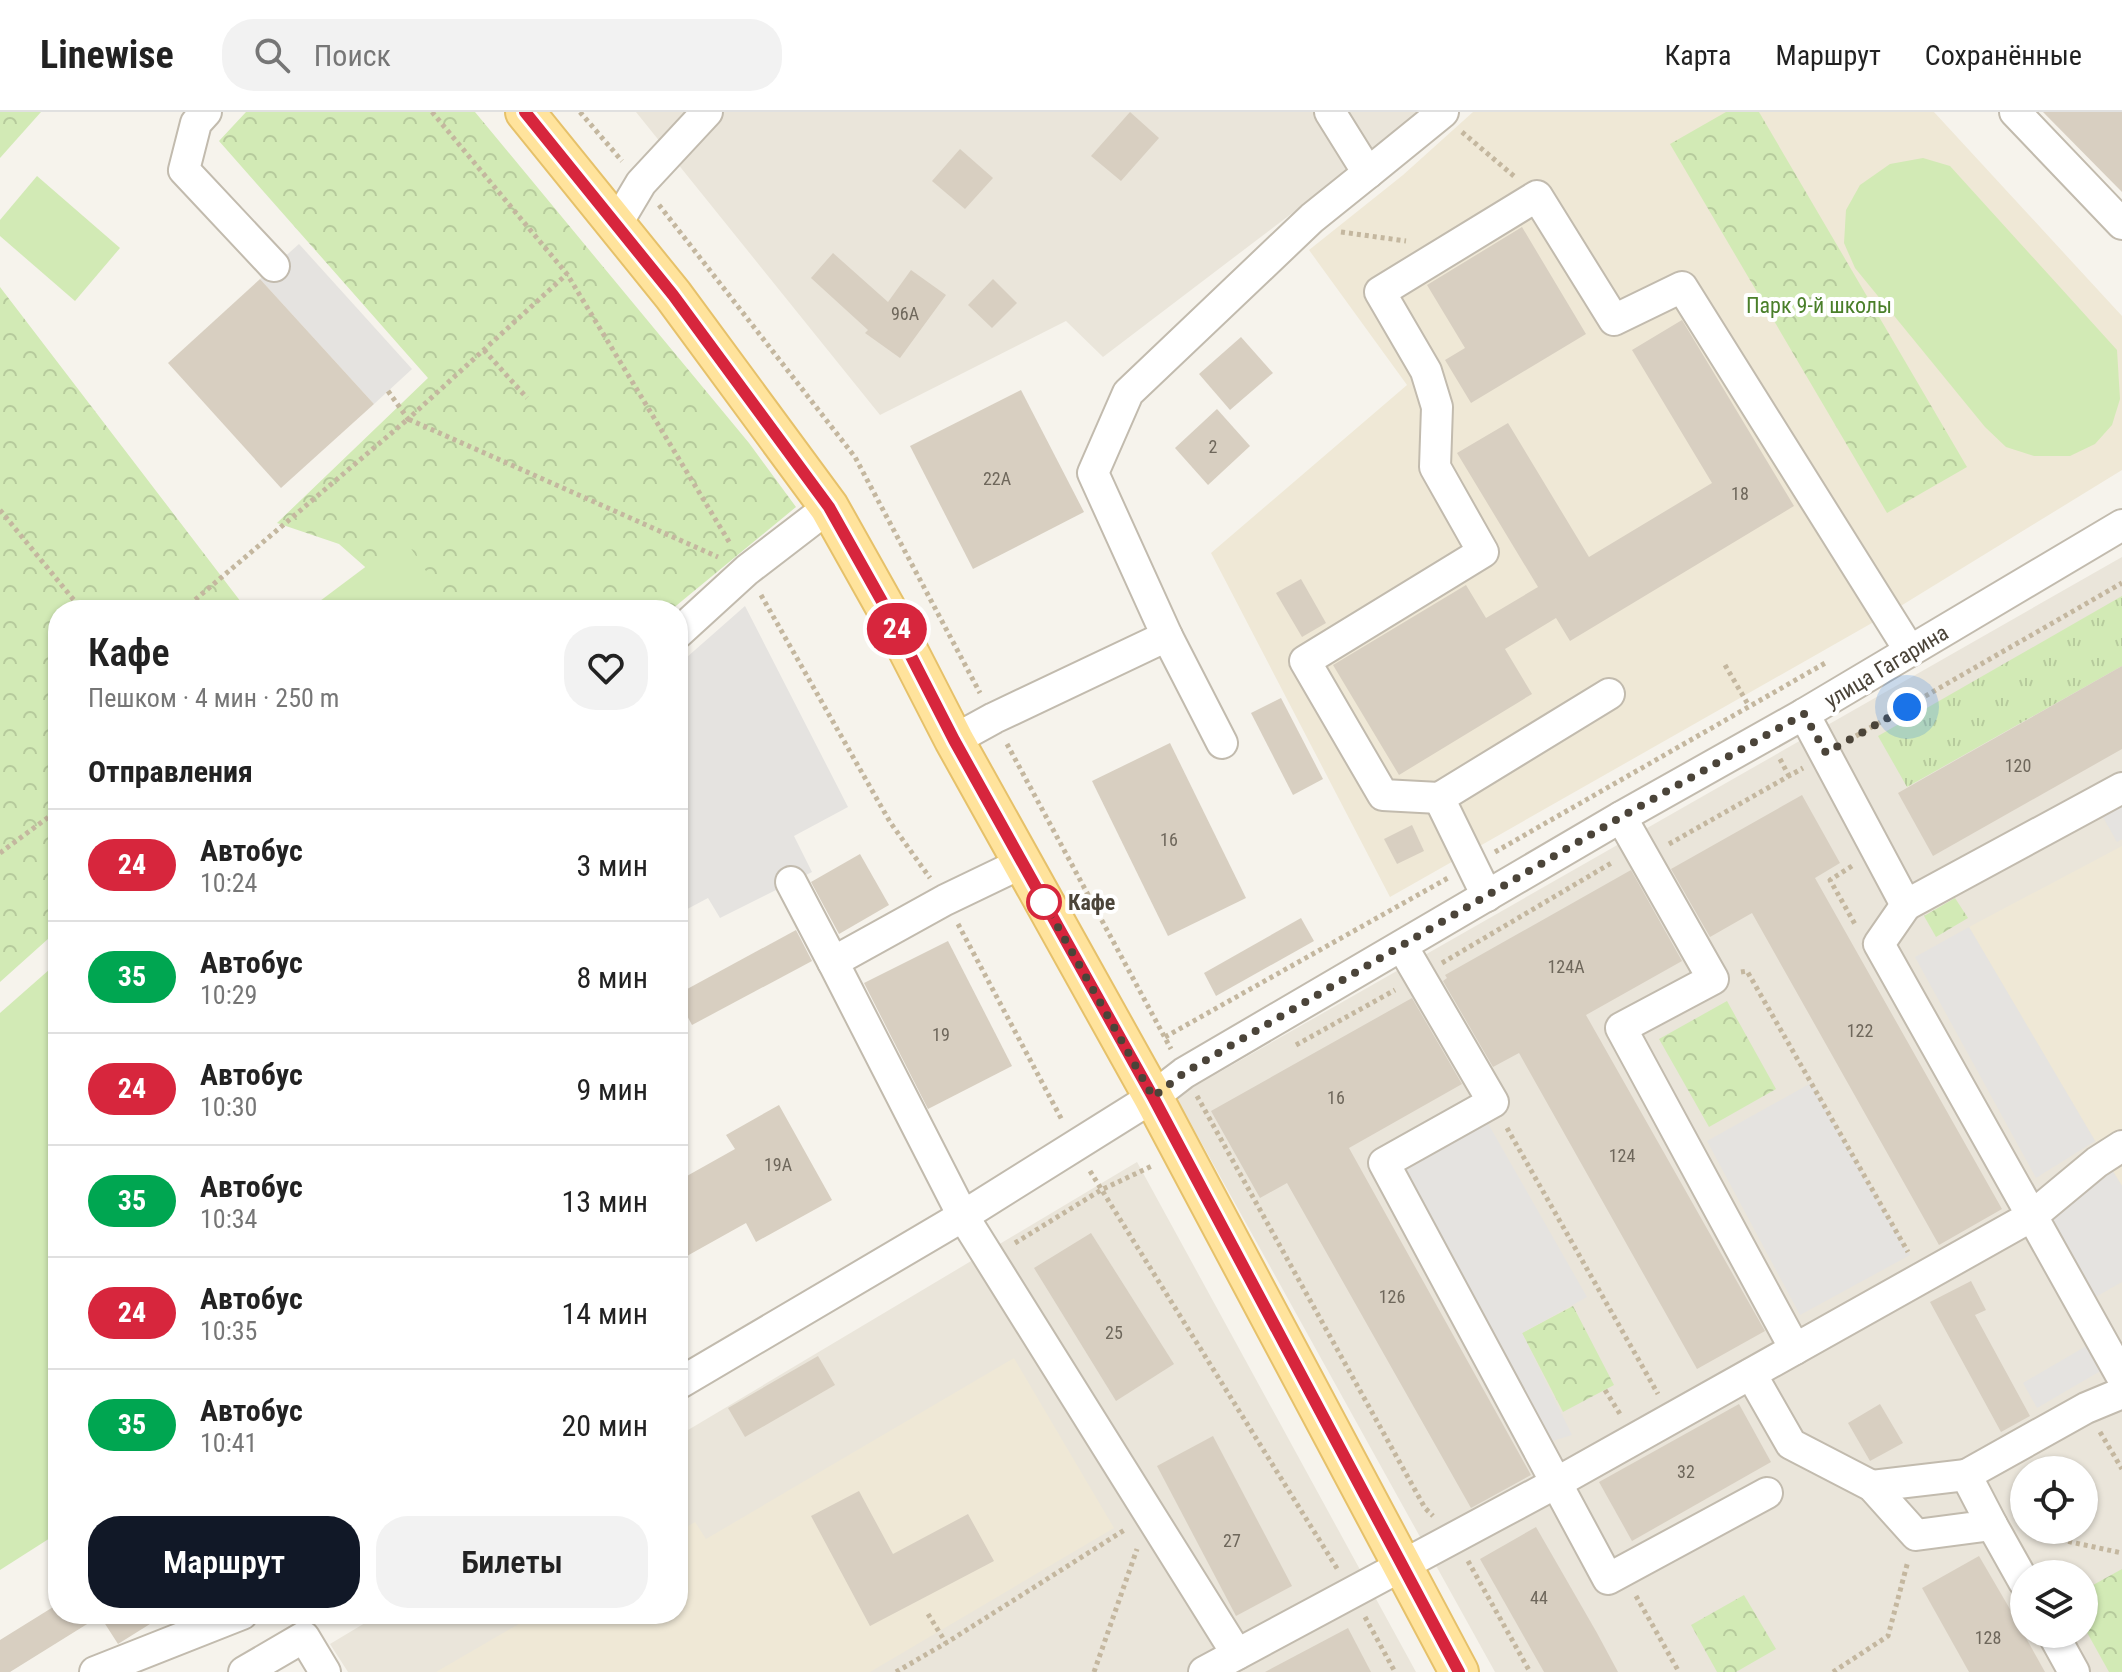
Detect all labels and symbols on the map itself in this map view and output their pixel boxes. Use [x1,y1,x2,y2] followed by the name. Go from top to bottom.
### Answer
[1746,293,1892,318] park label: Парк 9-й школы
[891,303,920,324] house number: 96А
[1209,436,1218,457] house number: 2
[983,468,1012,489] house number: 22А
[1731,483,1749,504] house number: 18
[861,603,933,655] line badge: 24
[1820,620,1953,713] street label: улица Гагарина
[1887,687,1927,727] your location
[2005,755,2031,776] house number: 120
[1160,829,1178,850] house number: 16
[1027,885,1061,919] marker: Кафе
[1068,890,1115,915] place label: Кафе
[1547,956,1585,977] house number: 124А
[1847,1020,1873,1041] house number: 122
[932,1024,950,1045] house number: 19
[1327,1087,1345,1108] house number: 16
[1609,1145,1635,1166] house number: 124
[764,1154,793,1175] house number: 19А
[1379,1286,1405,1307] house number: 126
[1105,1322,1123,1343] house number: 25
[1677,1461,1695,1482] house number: 32
[1223,1530,1241,1551] house number: 27
[1530,1587,1548,1608] house number: 44
[1975,1627,2001,1648] house number: 128

